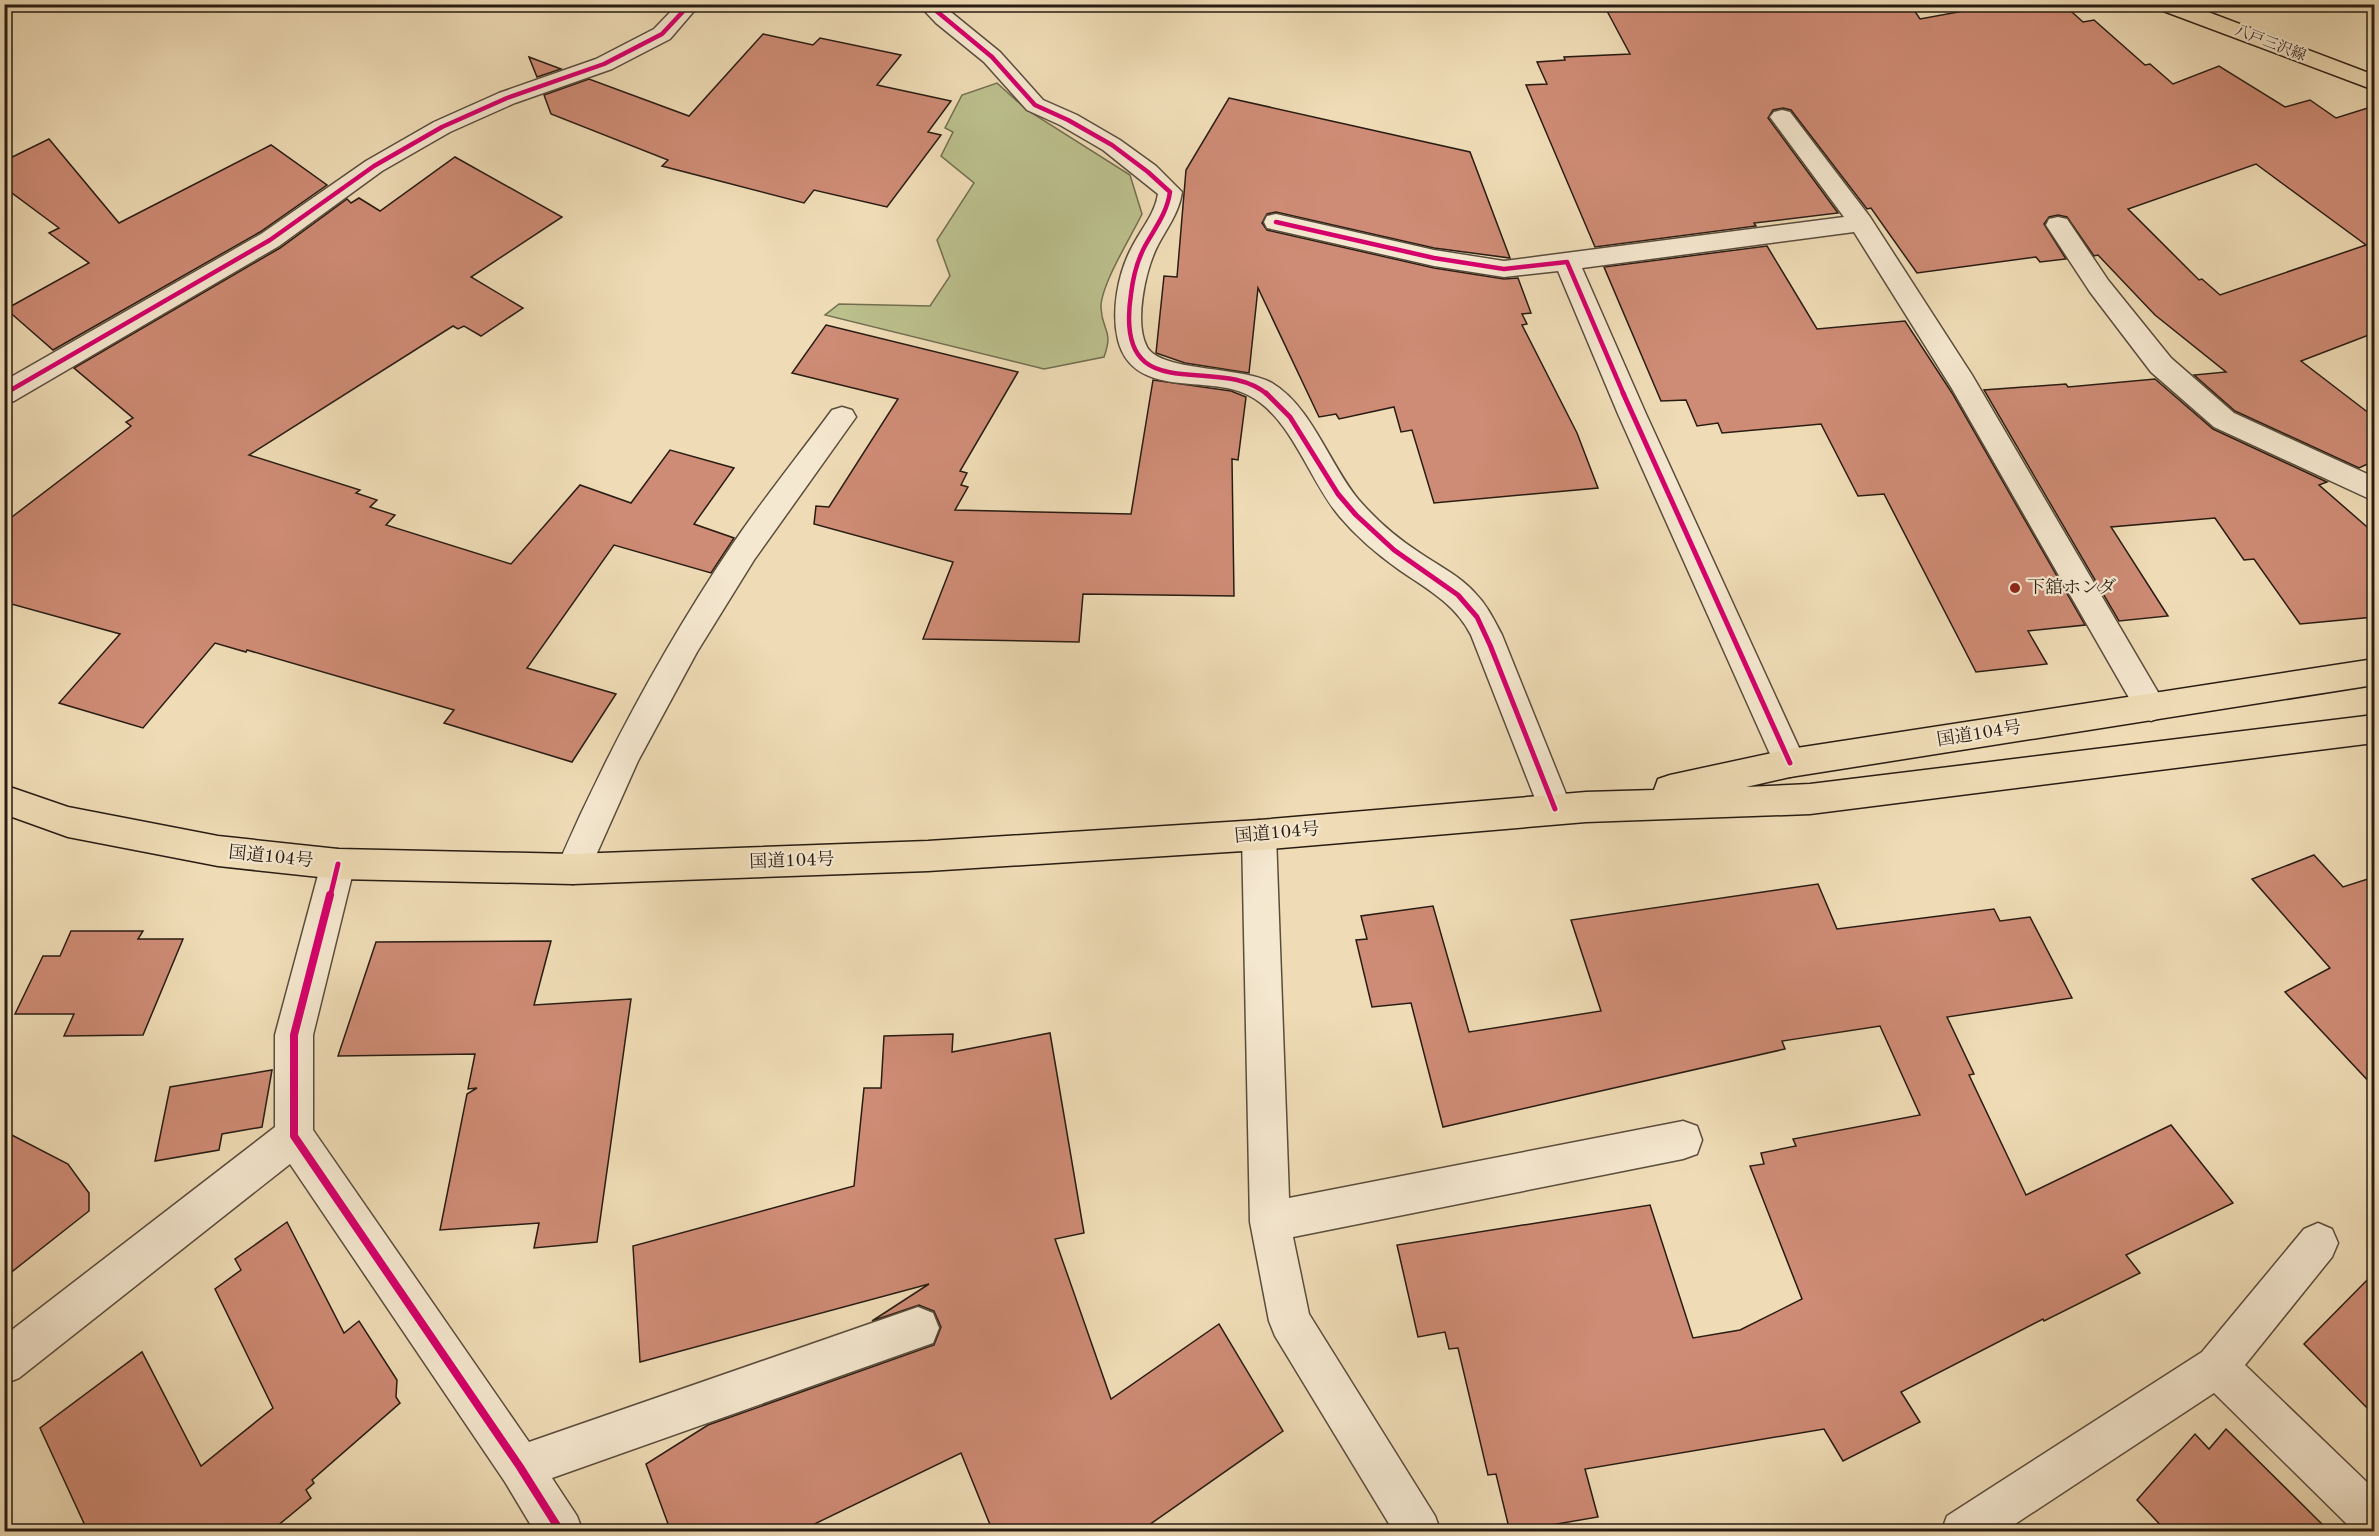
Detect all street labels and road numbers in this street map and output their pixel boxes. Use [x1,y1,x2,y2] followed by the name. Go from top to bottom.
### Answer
[2232,22,2308,64] street label: 八戸三沢線
[1935,716,2023,750] street label: 国道104号
[1234,818,1320,846] street label: 国道104号
[228,842,315,870] street label: 国道104号
[749,849,835,871] street label: 国道104号

